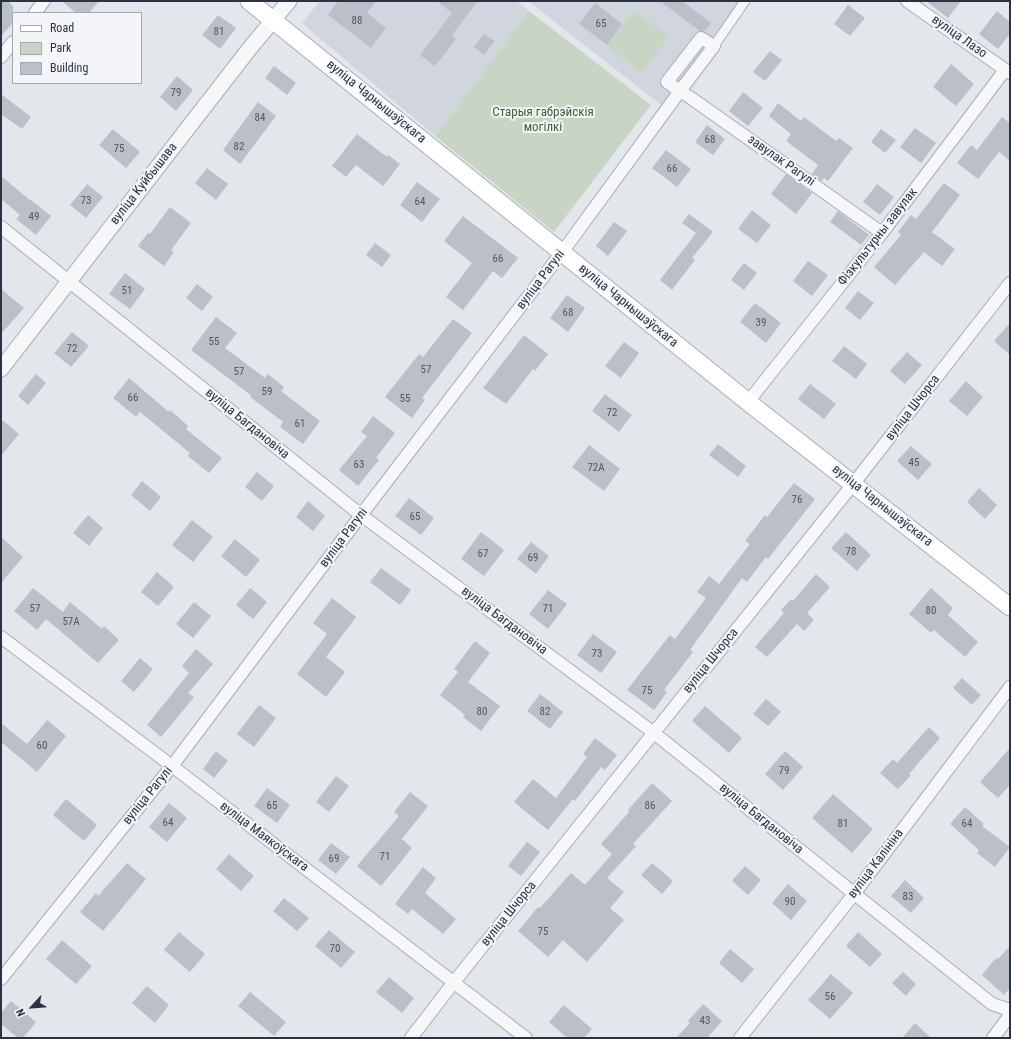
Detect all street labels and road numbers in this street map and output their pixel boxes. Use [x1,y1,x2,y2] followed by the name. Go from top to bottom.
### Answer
[928,12,990,62] street label: вуліца Лазо
[323,57,429,147] street label: вуліца Чарнышэўскага
[744,132,818,190] street label: завулак Рагулі
[107,140,181,228] street label: вуліца Куйбышава
[835,185,921,289] street label: Фізкультурны завулак
[514,247,568,313] street label: вуліца Рагулі
[575,261,681,351] street label: вуліца Чарнышэўскага
[883,372,943,444] street label: вуліца Шчорса
[202,385,292,463] street label: вуліца Багдановіча
[829,462,935,550] street label: вуліца Чарнышэўскага
[317,505,371,571] street label: вуліца Рагулі
[458,584,550,658] street label: вуліца Багдановіча
[680,625,742,697] street label: вуліца Шчорса
[120,764,176,828] street label: вуліца Рагулі
[716,780,806,858] street label: вуліца Багдановіча
[217,799,311,875] street label: вуліца Маякоўскага
[845,826,907,902] street label: вуліца Калініна
[478,878,540,950] street label: вуліца Шчорса

